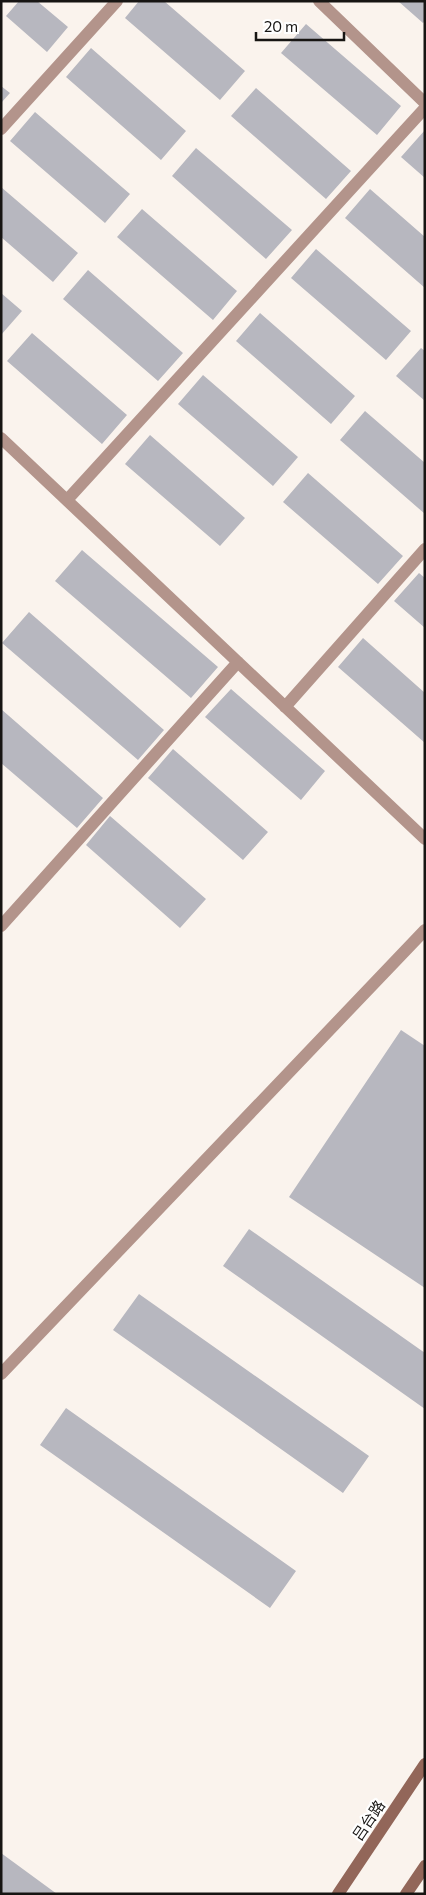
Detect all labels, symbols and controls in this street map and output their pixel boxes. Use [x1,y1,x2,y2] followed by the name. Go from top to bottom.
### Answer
[256,10,344,42] scale bar
[264,17,298,35] text: 20 m
[348,1796,388,1844] street label: 吕台路

